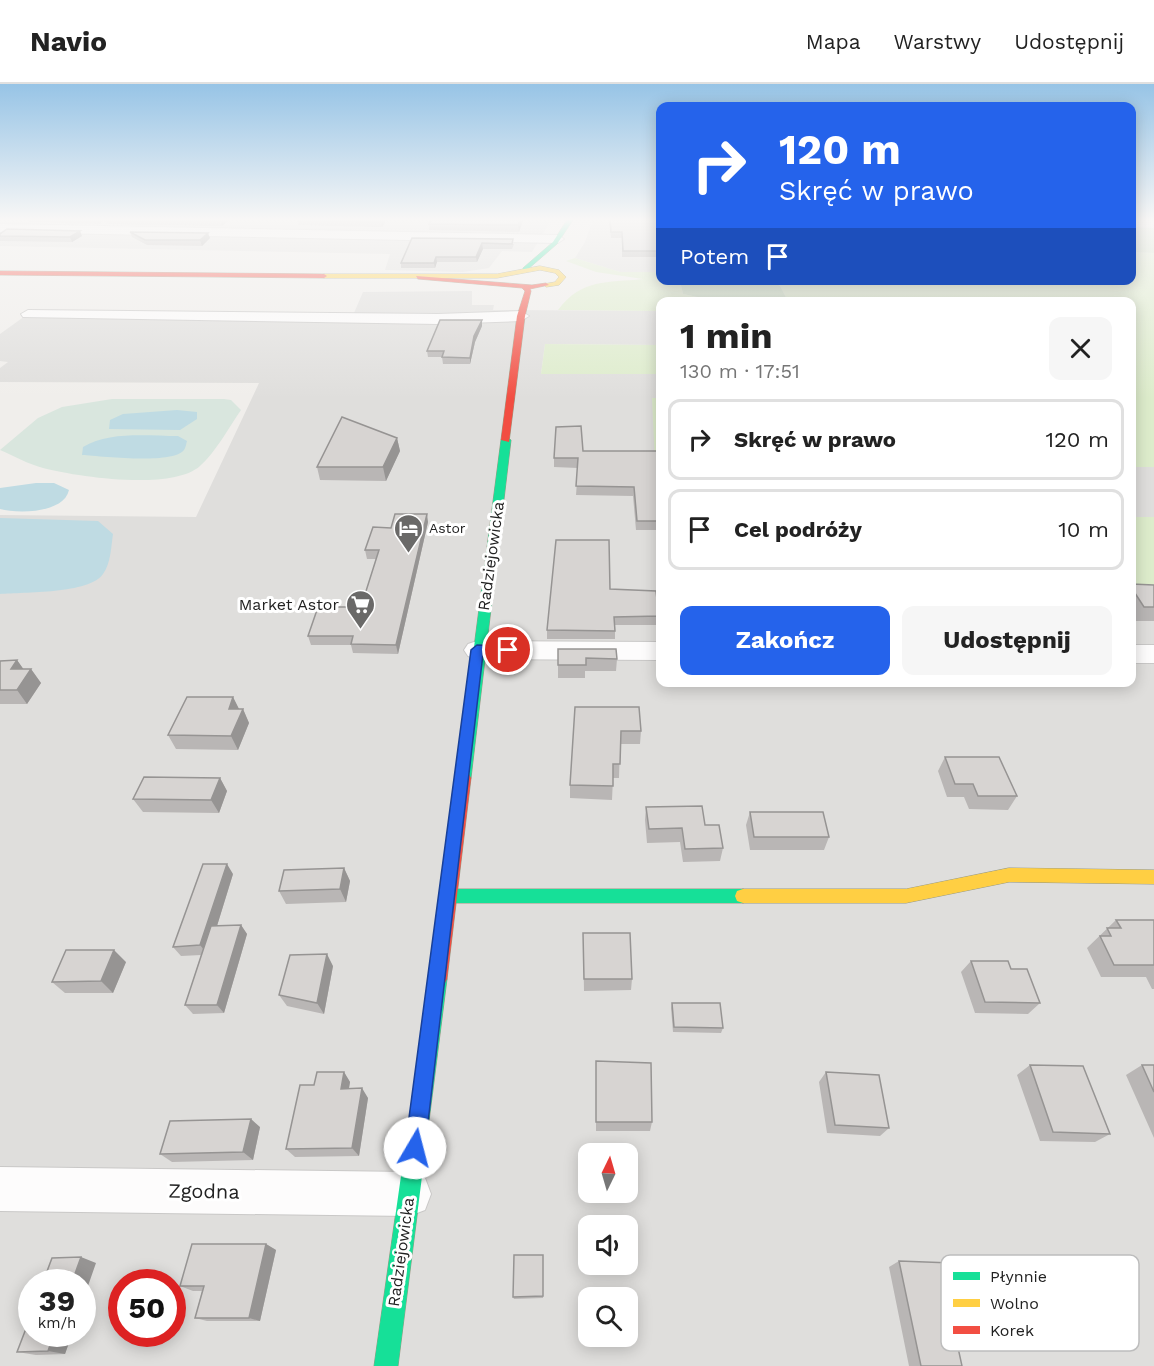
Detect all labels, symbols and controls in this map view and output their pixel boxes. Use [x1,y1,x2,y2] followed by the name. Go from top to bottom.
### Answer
[30,25,107,58] text: Navio
[806,29,861,54] text: Mapa
[894,29,981,54] text: Warstwy
[1014,29,1124,54] text: Udostępnij
[779,125,901,174] text: 120 m
[680,126,758,204] icon: right
[779,175,974,207] text: Skręć w prawo
[761,240,794,273] icon: arrive
[680,244,749,269] text: Potem
[680,315,772,357] text: 1 min
[1049,317,1112,380] button: close
[680,359,800,383] text: 130 m · 17:51
[683,423,716,456] icon: right
[734,427,896,452] text: Skręć w prawo
[1045,427,1109,452] text: 120 m
[474,500,508,612] street label: Radziejowicka
[392,512,424,554] hotel icon: Astor
[683,513,716,546] icon: arrive
[734,517,862,542] text: Cel podróży
[1058,517,1109,542] text: 10 m
[429,520,466,536] place label: Astor
[344,588,376,630] supermarket icon: Market Astor
[239,595,339,614] place label: Market Astor
[680,606,890,675] button: Zakończ
[902,606,1112,675] button: Udostępnij
[482,624,533,675] pin
[491,633,524,666] icon: arrive
[383,1116,447,1180] position arrow
[578,1143,638,1203] north arrow
[578,1143,638,1347] map controls
[168,1178,240,1204] street label: Zgodna
[384,1196,418,1308] street label: Radziejowicka
[578,1215,638,1275] button: sound
[941,1255,1139,1351] legend
[990,1267,1047,1286] text: Płynnie
[108,1269,186,1347] speed limit sign: 50
[39,1283,75,1318] text: 39
[578,1287,638,1347] button: search
[990,1294,1039,1313] text: Wolno
[38,1314,76,1332] text: km/h
[990,1321,1034,1340] text: Korek

